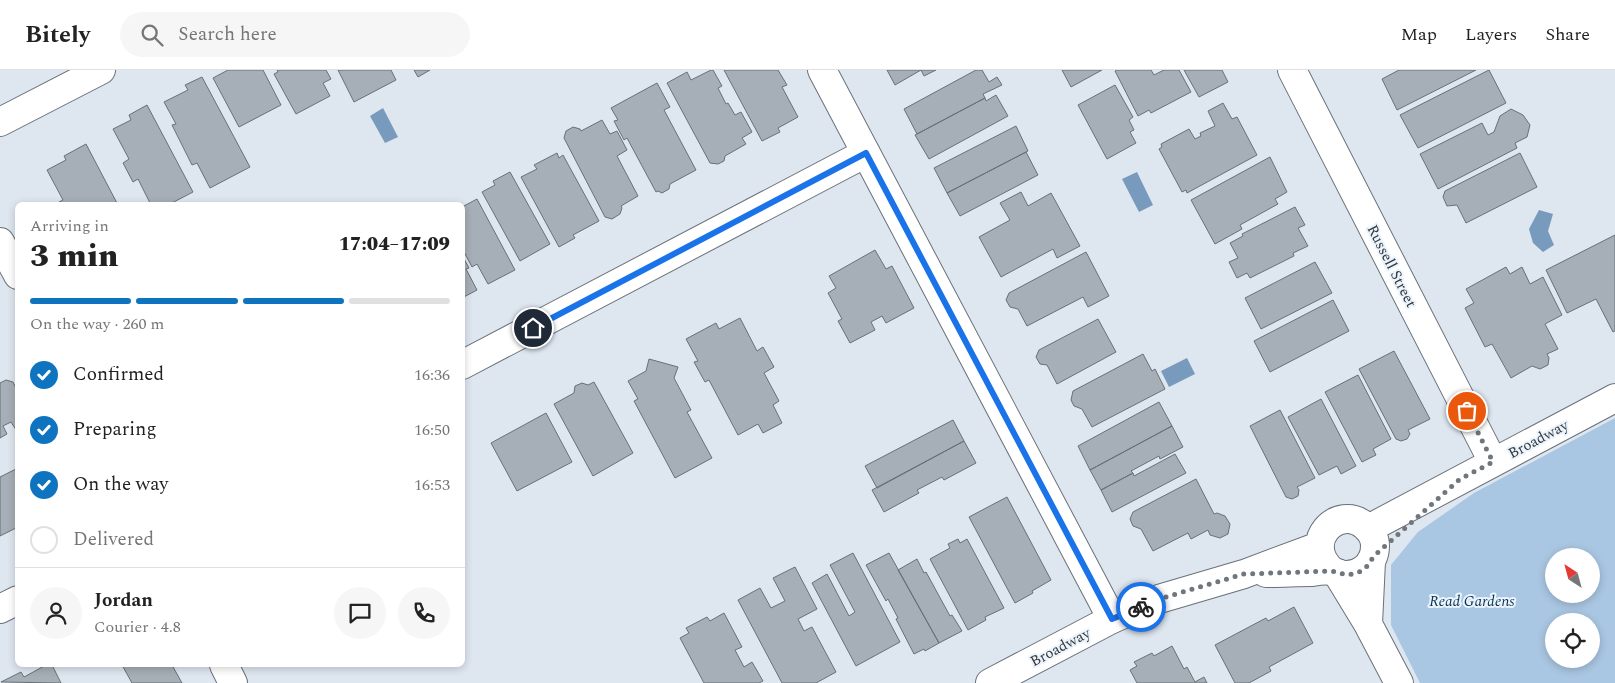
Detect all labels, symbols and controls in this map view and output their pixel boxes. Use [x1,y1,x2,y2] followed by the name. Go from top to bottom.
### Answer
[120,12,470,57] search box
[25,17,90,53] text: Bitely
[178,20,277,49] text: Search here
[138,21,166,49] icon: search
[1401,21,1437,48] text: Map
[1465,21,1517,48] text: Layers
[1545,21,1590,48] text: Share
[30,214,109,238] text: Arriving in
[1361,221,1422,312] street label: Russell Street
[339,230,450,259] text: 17:04–17:09
[30,232,118,281] text: 3 min
[512,307,554,349] pin
[30,312,164,336] text: On the way · 260 m
[519,314,547,342] icon: home
[73,360,164,389] text: Confirmed
[30,361,58,389] icon: check
[414,363,450,387] text: 16:36
[1446,390,1488,432] pin
[1453,397,1481,425] icon: bag
[1504,414,1573,465] street label: Broadway
[73,415,157,444] text: Preparing
[30,416,58,444] icon: check
[414,418,450,442] text: 16:50
[73,470,169,499] text: On the way
[30,471,58,499] icon: check
[414,473,450,497] text: 16:53
[73,525,154,554] text: Delivered
[1545,548,1600,602] north arrow
[1545,548,1600,668] map controls
[1116,582,1166,632] courier
[94,586,153,615] text: Jordan
[30,587,82,639] button: person
[334,587,386,639] button: chat
[398,587,450,639] button: phone
[1429,590,1515,613] park label: Read Gardens
[1127,593,1155,621] icon: bike
[1545,613,1600,668] button: locate
[94,615,181,639] text: Courier · 4.8
[1026,622,1095,673] street label: Broadway

